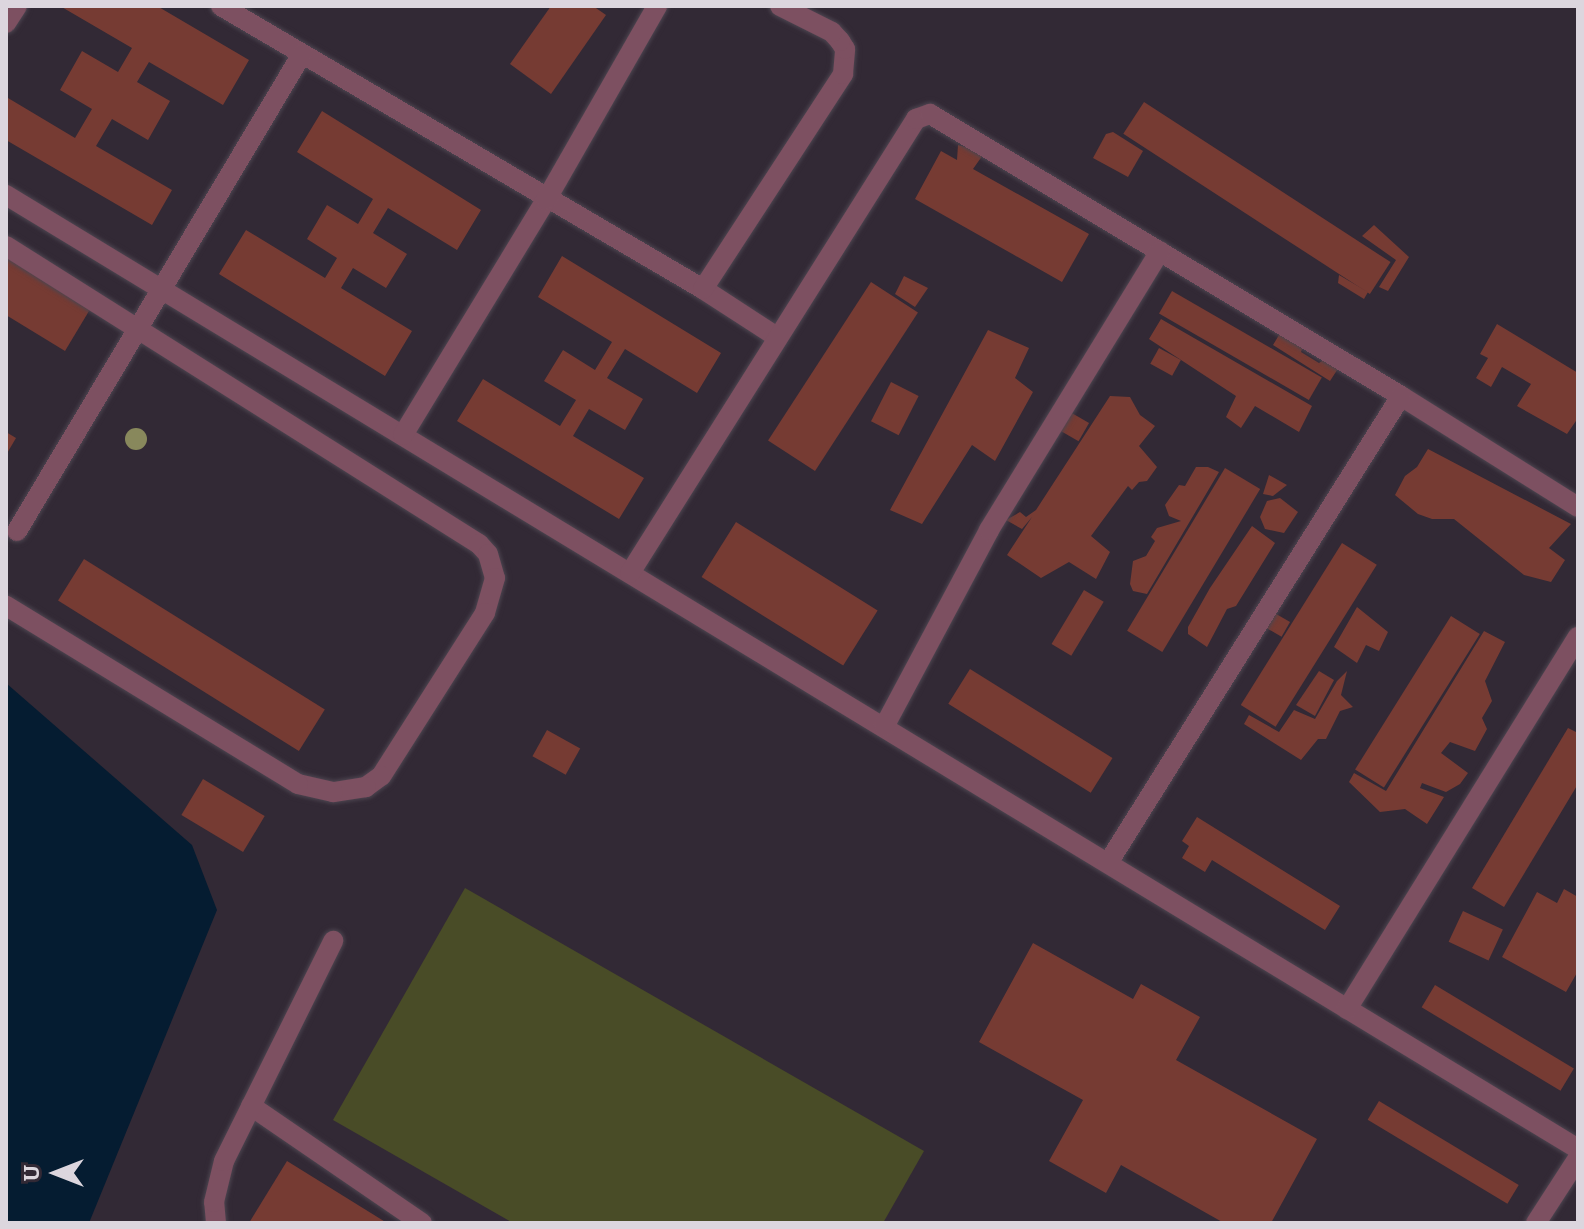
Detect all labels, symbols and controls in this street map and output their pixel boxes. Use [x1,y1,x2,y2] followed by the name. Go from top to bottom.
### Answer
[16,1133,96,1213] north arrow
[18,1165,45,1181] text: U

